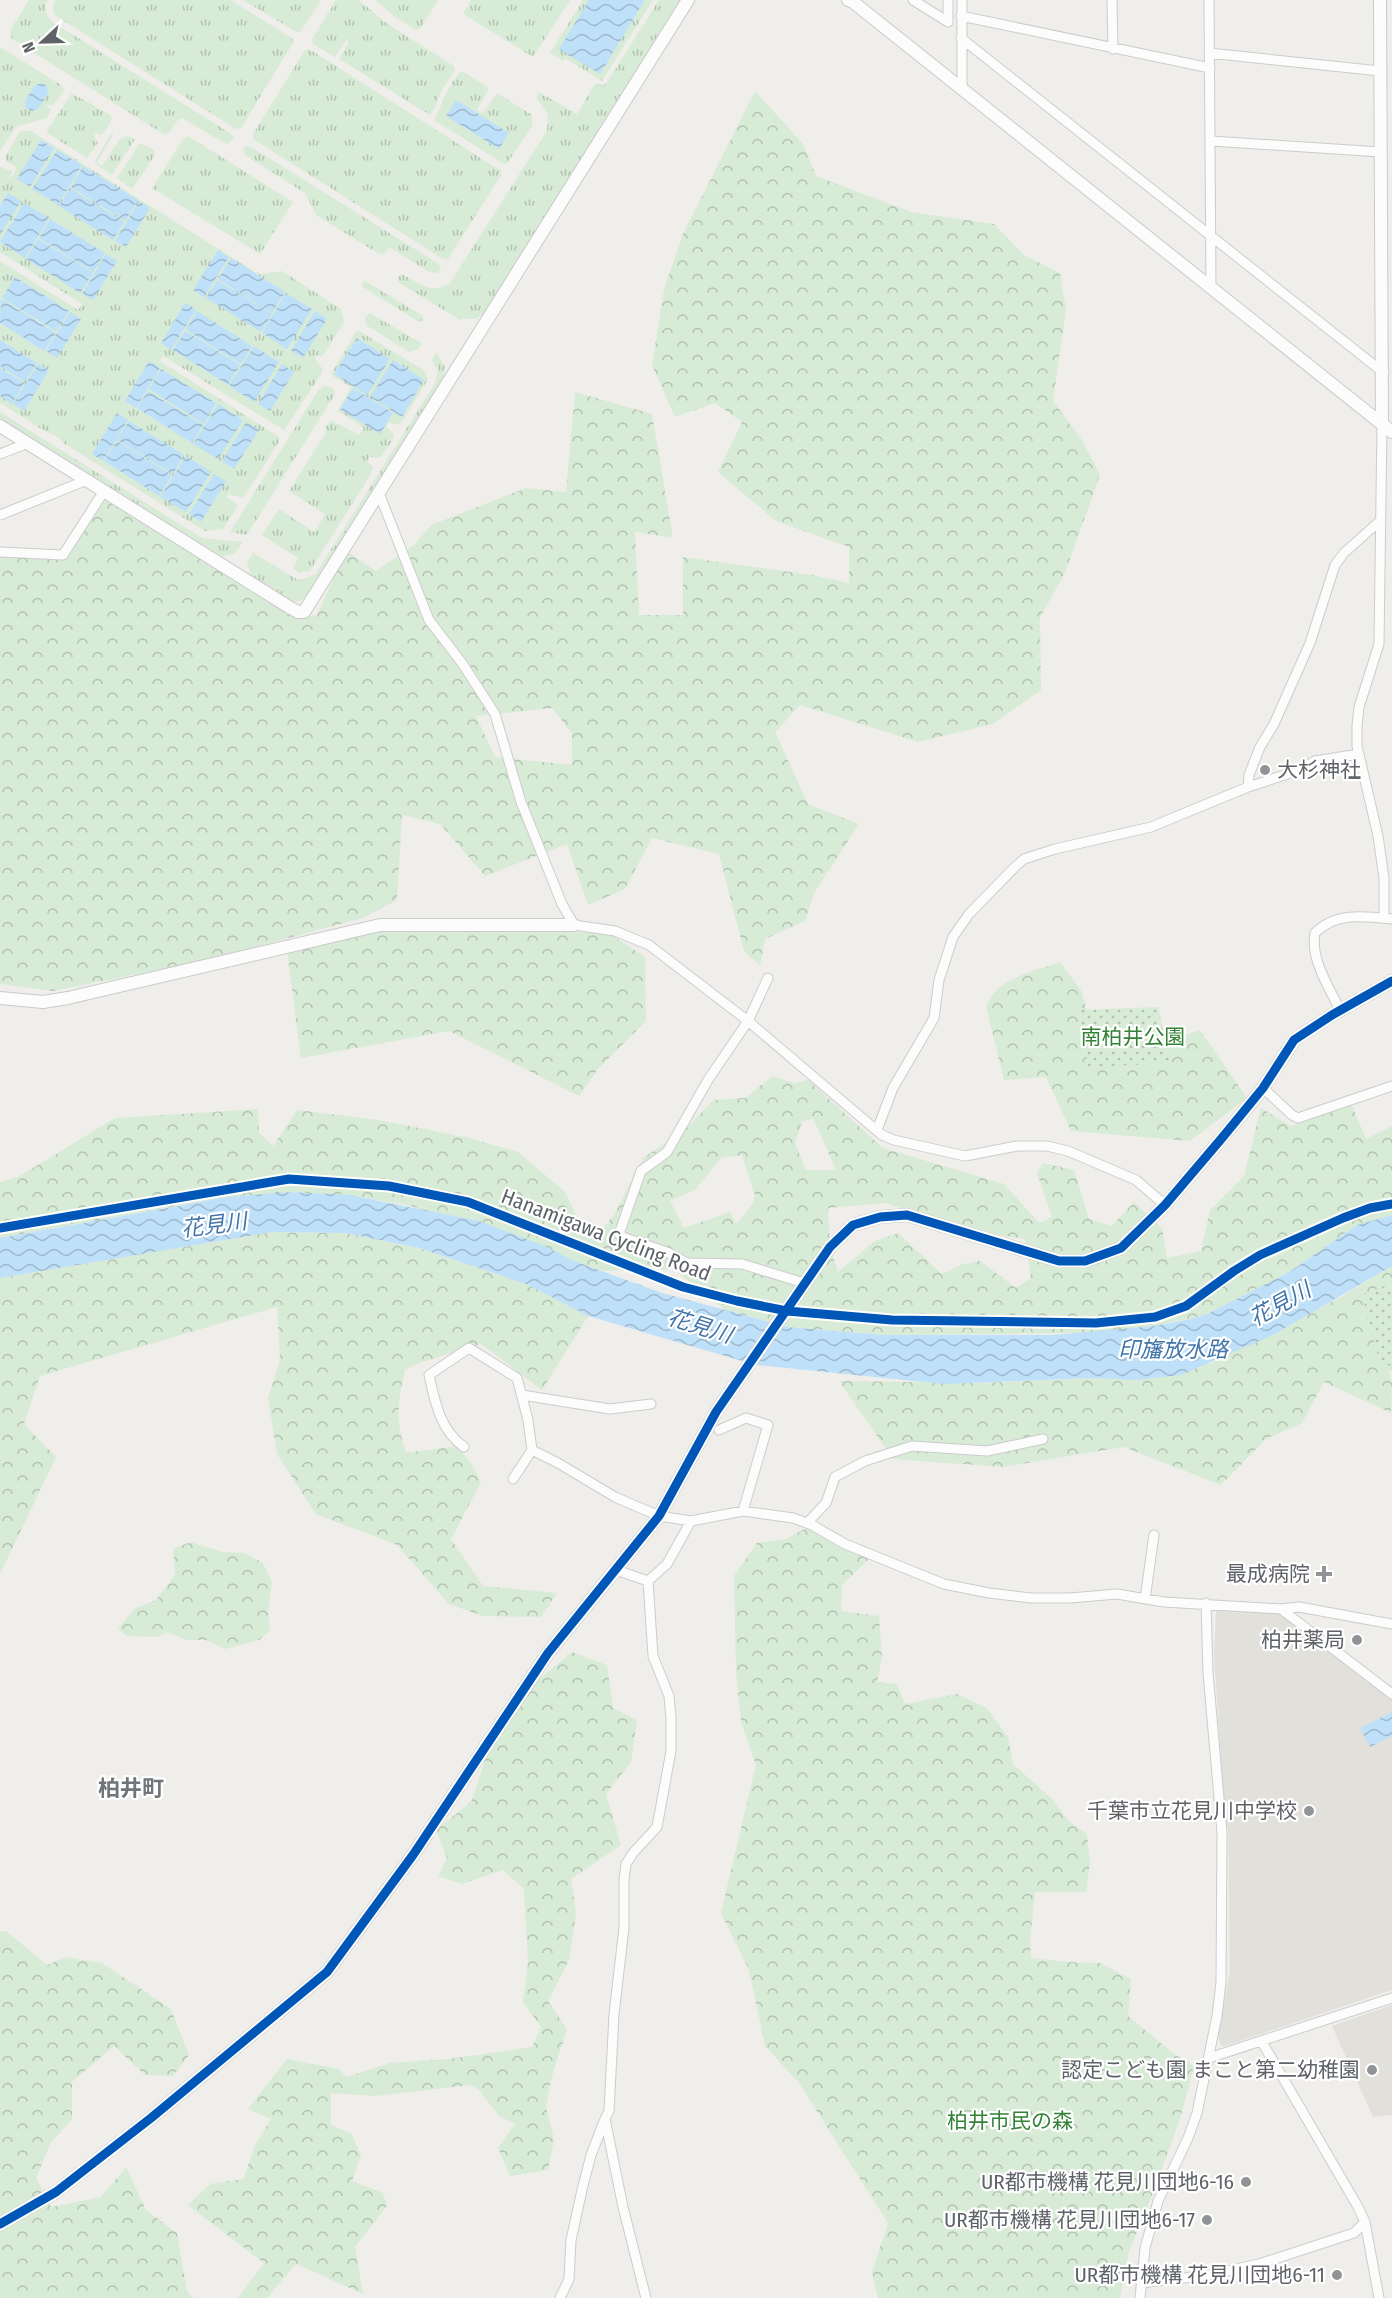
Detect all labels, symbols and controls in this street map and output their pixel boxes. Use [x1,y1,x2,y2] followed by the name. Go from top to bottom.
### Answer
[12,12,72,72] north arrow
[18,39,39,55] text: N
[1277,757,1361,783] place label: 大杉神社
[1258,763,1272,777] marker: 大杉神社
[1081,1024,1186,1050] park label: 南柏井公園
[498,1183,714,1287] street label: Hanamigawa Cycling Road
[180,1207,250,1242] water label: 花見川
[1245,1275,1317,1332] water label: 花見川
[664,1303,737,1349] water label: 花見川
[1118,1336,1230,1363] water label: 印旛放水路
[1226,1561,1310,1587] place label: 最成病院
[1315,1565,1333,1583] marker: 最成病院
[1261,1627,1345,1653] place label: 柏井薬局
[1350,1633,1364,1647] marker: 柏井薬局
[98,1775,164,1802] district label: 柏井町
[1087,1798,1297,1824] place label: 千葉市立花見川中学校
[1302,1804,1316,1818] marker: 千葉市立花見川中学校
[1061,2057,1360,2083] place label: 認定こども園 まこと第二幼稚園
[1365,2063,1379,2077] marker: 認定こども園 まこと第二幼稚園
[947,2108,1073,2134] park label: 柏井市民の森
[981,2169,1234,2195] place label: UR都市機構 花見川団地6-16
[1239,2175,1253,2189] marker: UR都市機構 花見川団地6-16
[944,2207,1195,2233] place label: UR都市機構 花見川団地6-17
[1200,2213,1214,2227] marker: UR都市機構 花見川団地6-17
[1074,2262,1325,2288] place label: UR都市機構 花見川団地6-11
[1330,2268,1344,2282] marker: UR都市機構 花見川団地6-11

